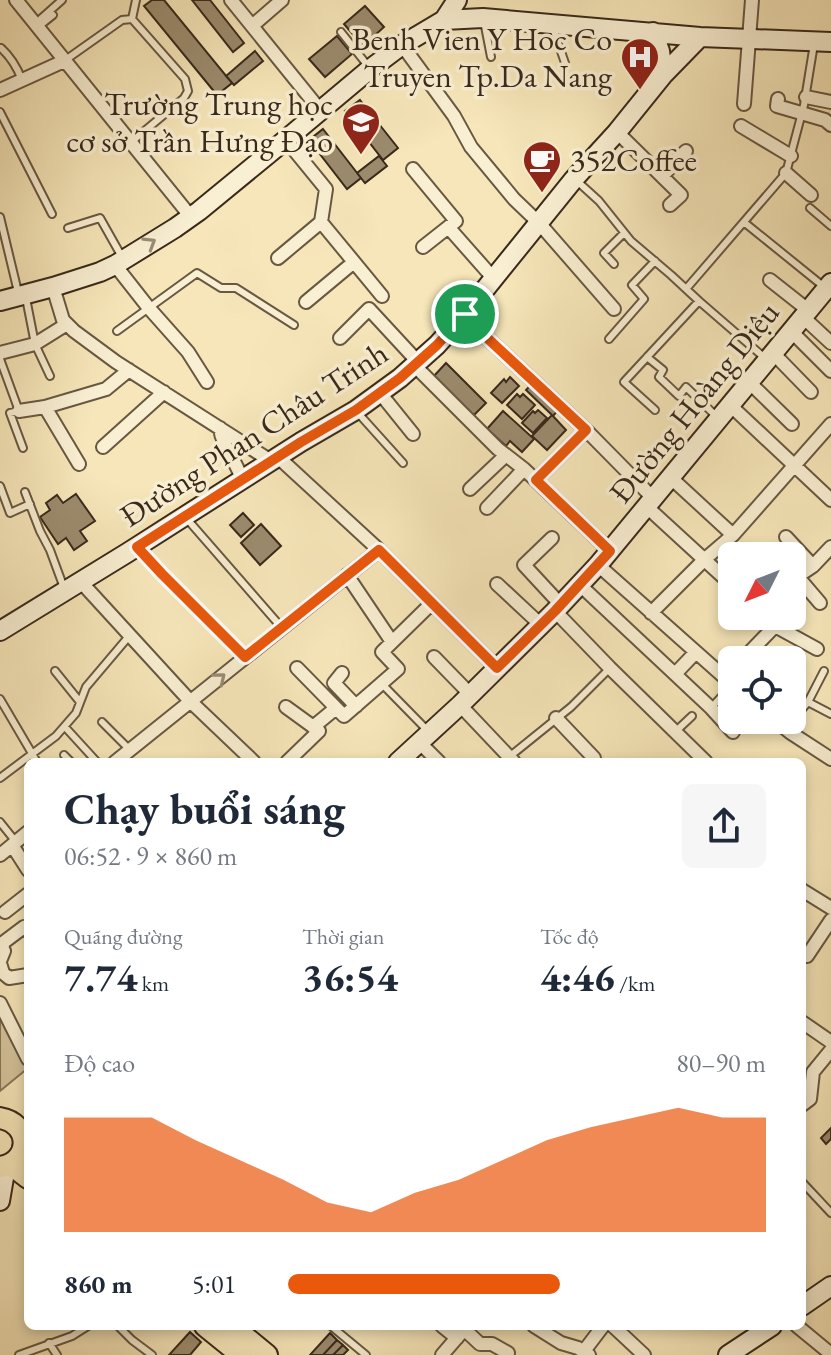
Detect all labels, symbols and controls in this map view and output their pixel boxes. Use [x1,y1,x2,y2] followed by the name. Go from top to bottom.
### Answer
[352,18,613,97] place label: Benh Vien Y Hoc Co Truyen Tp.Da Nang
[619,36,661,91] hospital icon: Benh Vien Y Hoc Co Truyen Tp.Da Nang
[66,83,333,162] place label: Trường Trung học cơ sở Trần Hưng Đạo
[340,101,382,156] school or university icon: Trường Trung học cơ sở Trần Hưng Đạo
[521,139,563,194] cafe icon: 352Coffee
[570,139,697,181] place label: 352Coffee
[141,238,156,253] one-way arrow
[431,280,499,348] pin
[443,292,487,336] icon: arrive
[600,292,788,512] street label: Đường Hoàng Diệu
[112,332,396,536] street label: Đường Phan Châu Trinh
[718,542,806,630] north arrow
[718,542,806,734] map controls
[718,646,806,734] button: locate
[210,673,225,688] one-way arrow
[64,780,345,837] text: Chạy buổi sáng
[682,784,766,868] button: share
[64,839,237,873] text: 06:52 · 9 × 860 m
[64,922,183,951] text: Quãng đường
[302,922,384,951] text: Thời gian
[540,922,599,951] text: Tốc độ
[64,951,137,1003] text: 7.74
[302,951,398,1003] text: 36:54
[540,951,615,1003] text: 4:46
[137,969,169,998] text: km
[615,969,655,998] text: /km
[64,1046,135,1080] text: Độ cao
[676,1046,766,1080] text: 80–90 m
[64,1267,132,1301] text: 860 m
[192,1267,236,1301] text: 5:01

